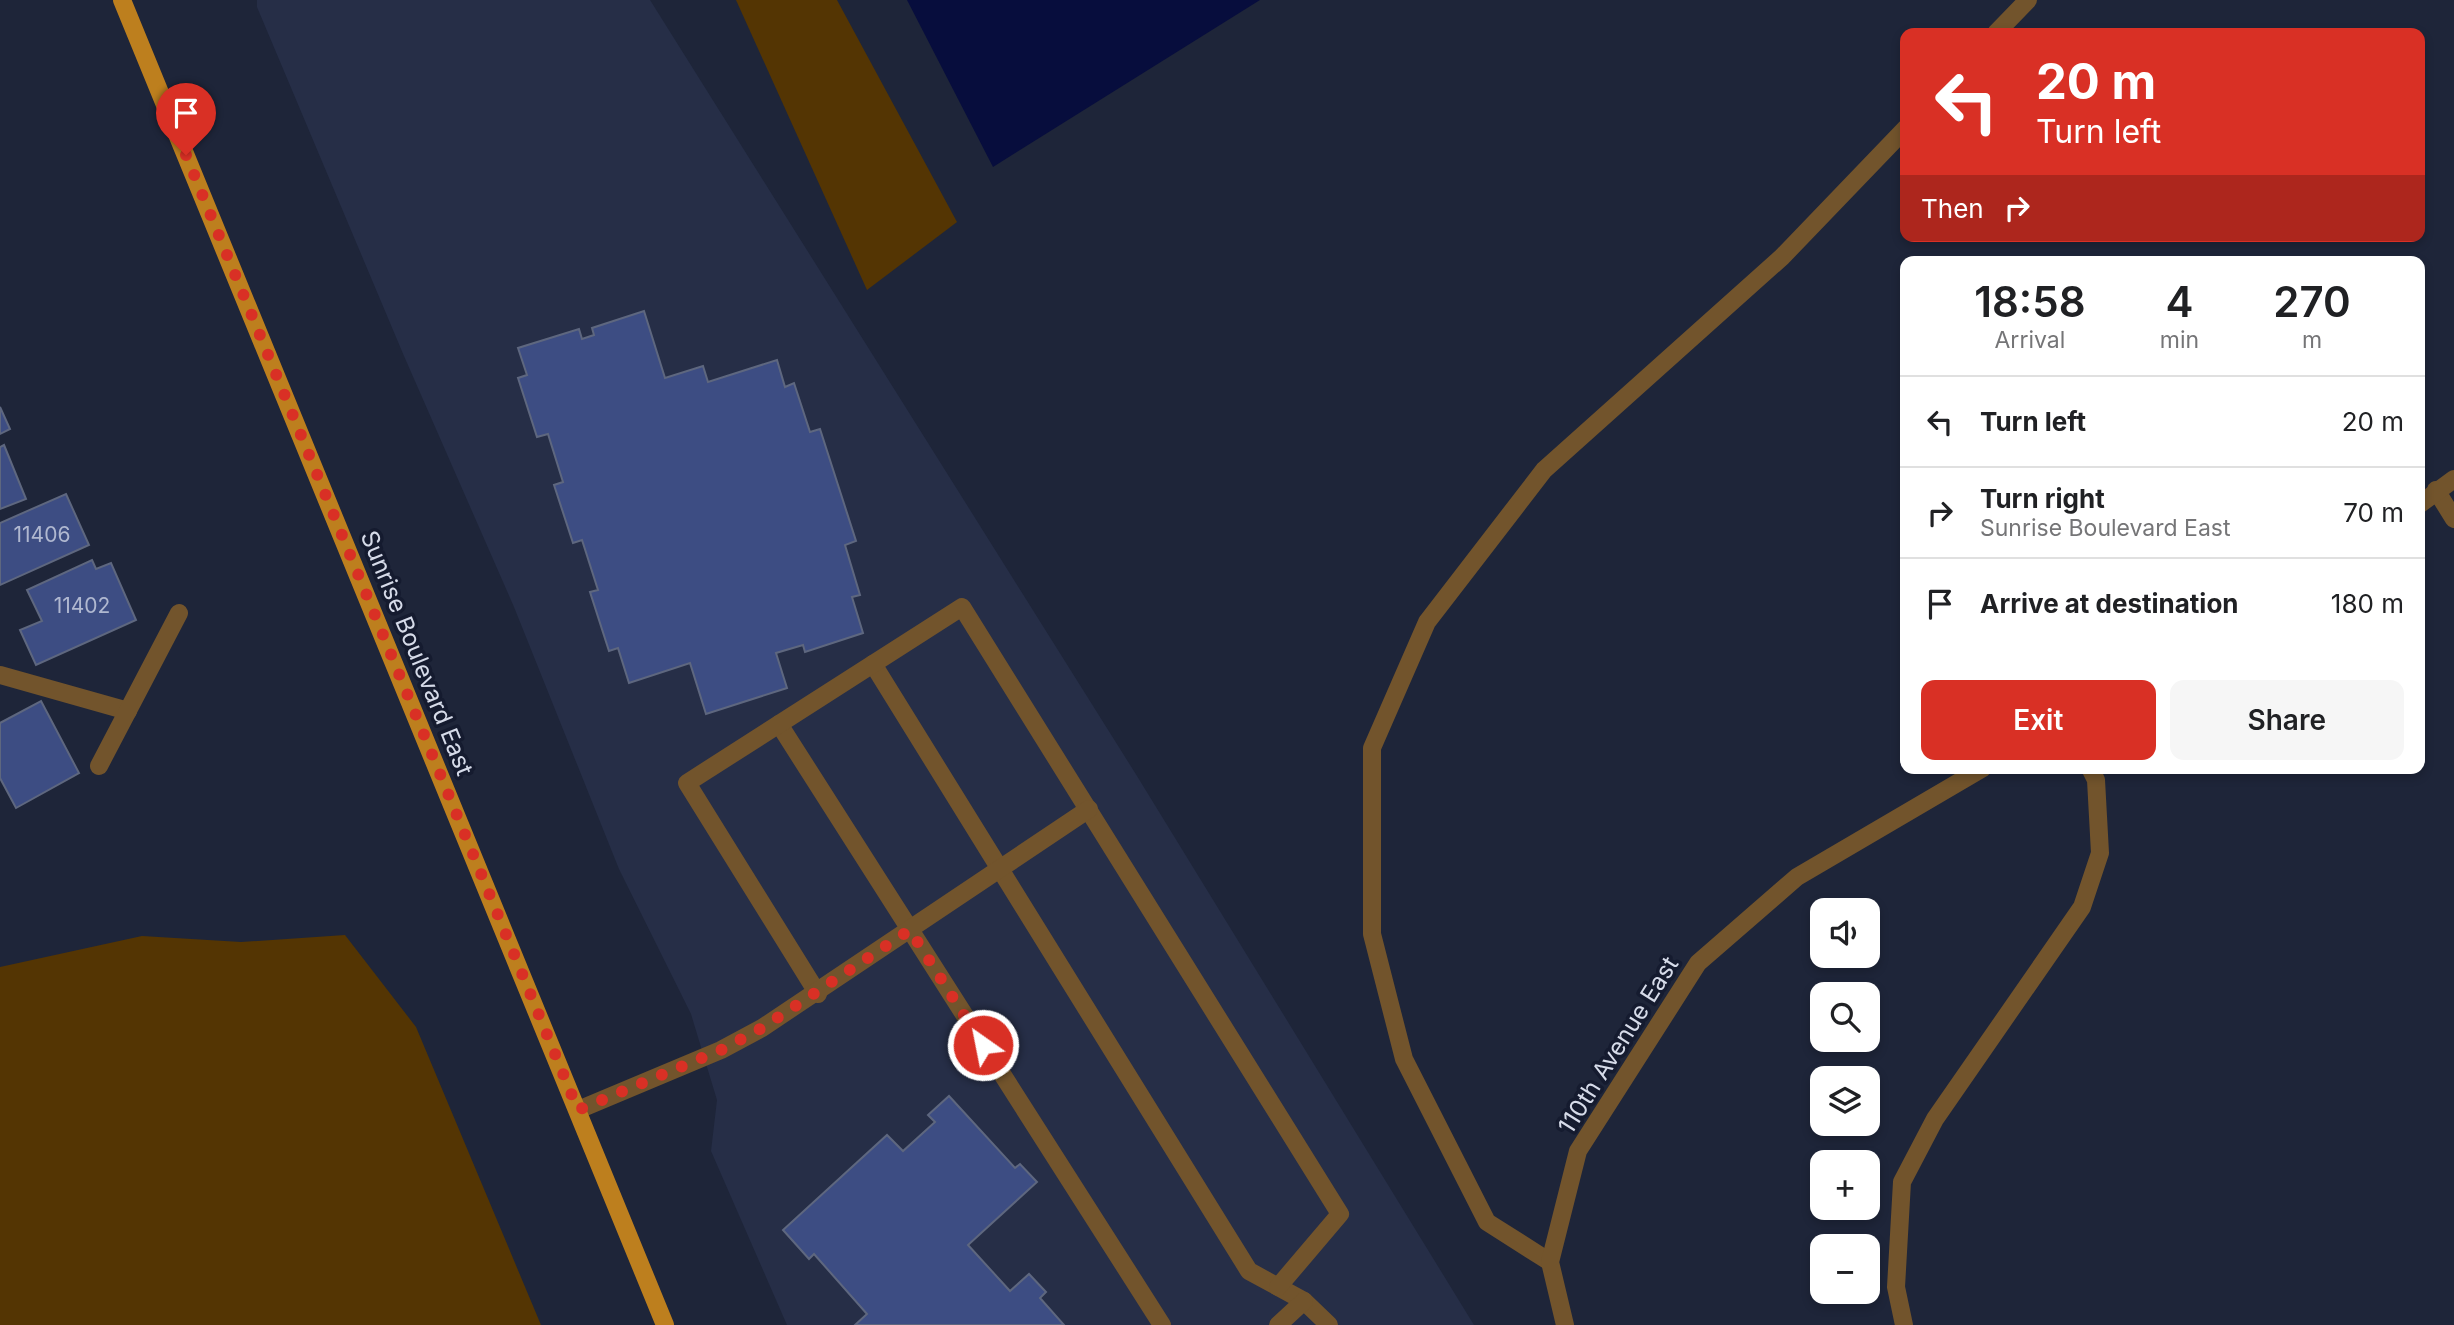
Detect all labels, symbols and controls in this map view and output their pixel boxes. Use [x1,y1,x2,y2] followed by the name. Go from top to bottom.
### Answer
[2036,52,2156,111] text: 20 m
[1921,56,2012,147] icon: left
[156,83,216,155] pin
[167,94,205,132] icon: arrive
[2036,112,2161,151] text: Turn left
[1998,189,2036,227] icon: right
[1921,193,1984,224] text: Then
[1974,276,2086,327] text: 18:58
[2165,276,2193,327] text: 4
[2273,276,2351,327] text: 270
[1995,326,2065,354] text: Arrival
[2160,326,2199,354] text: min
[2302,326,2322,354] text: m
[1921,403,1959,441] icon: left
[1980,406,2086,437] text: Turn left
[2342,406,2404,437] text: 20 m
[1980,483,2105,514] text: Turn right
[1921,494,1959,532] icon: right
[2343,497,2404,528] text: 70 m
[1980,514,2230,542] text: Sunrise Boulevard East
[14,522,70,547] house number: 11406
[355,526,479,780] street label: Sunrise Boulevard East
[1921,585,1959,623] icon: arrive
[1980,588,2239,619] text: Arrive at destination
[2331,588,2404,619] text: 180 m
[54,593,110,618] house number: 11402
[1921,680,2156,760] button: Exit
[2170,680,2404,760] button: Share
[1810,898,1880,1304] map controls
[1810,898,1880,968] button: sound
[1552,951,1684,1139] street label: 110th Avenue East
[1810,982,1880,1052] button: search
[946,1008,1020,1082] position arrow
[1810,1066,1880,1136] button: layers
[1810,1150,1880,1220] button: +
[1810,1234,1880,1304] button: −

